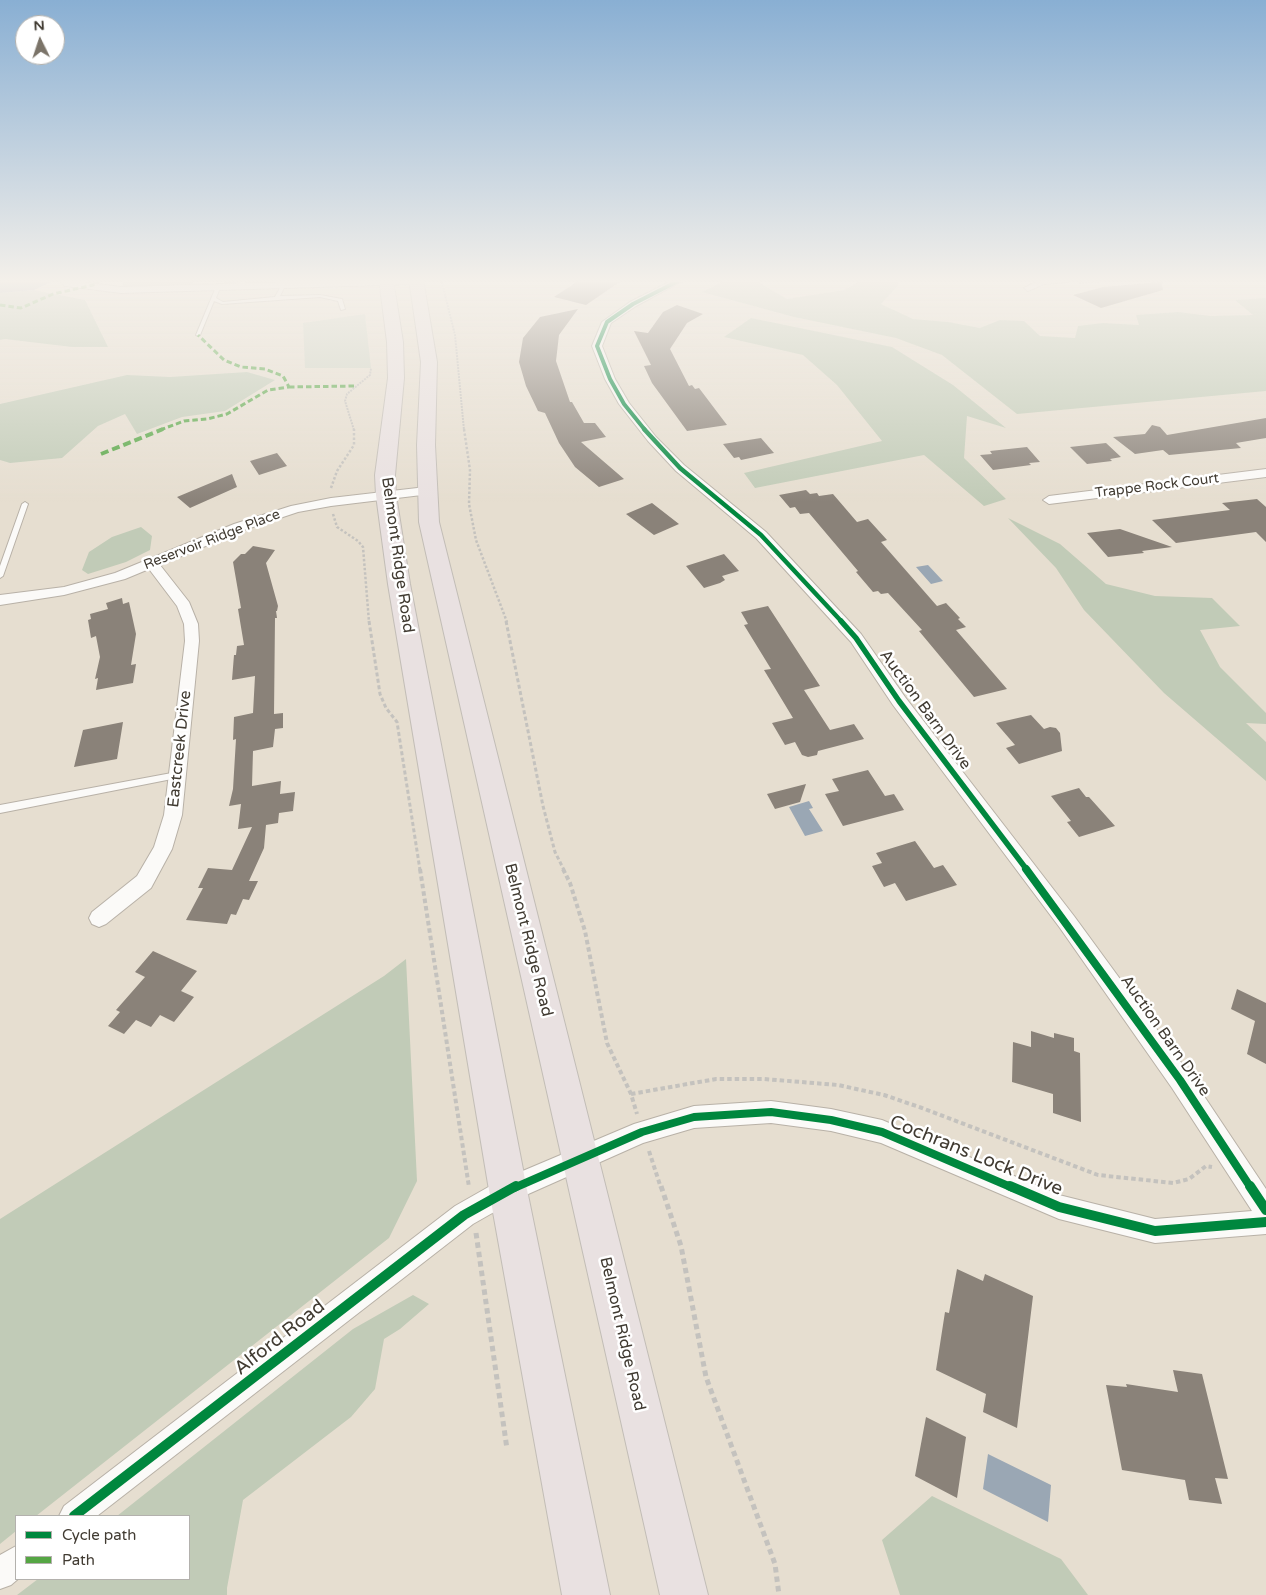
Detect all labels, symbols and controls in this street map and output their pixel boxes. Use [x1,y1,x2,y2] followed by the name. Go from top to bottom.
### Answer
[15,15,65,65] north arrow
[33,17,45,34] text: N
[1094,470,1220,502] street label: Trappe Rock Court
[377,476,417,634] street label: Belmont Ridge Road
[141,506,283,574] street label: Reservoir Ridge Place
[875,646,975,774] street label: Auction Barn Drive
[164,690,196,808] street label: Eastcreek Drive
[500,861,556,1019] street label: Belmont Ridge Road
[1116,972,1214,1100] street label: Auction Barn Drive
[886,1111,1066,1201] street label: Cochrans Lock Drive
[595,1255,649,1413] street label: Belmont Ridge Road
[230,1296,330,1380] street label: Alford Road
[15,1515,190,1580] legend
[62,1526,136,1544] text: Cycle path
[62,1551,95,1569] text: Path

